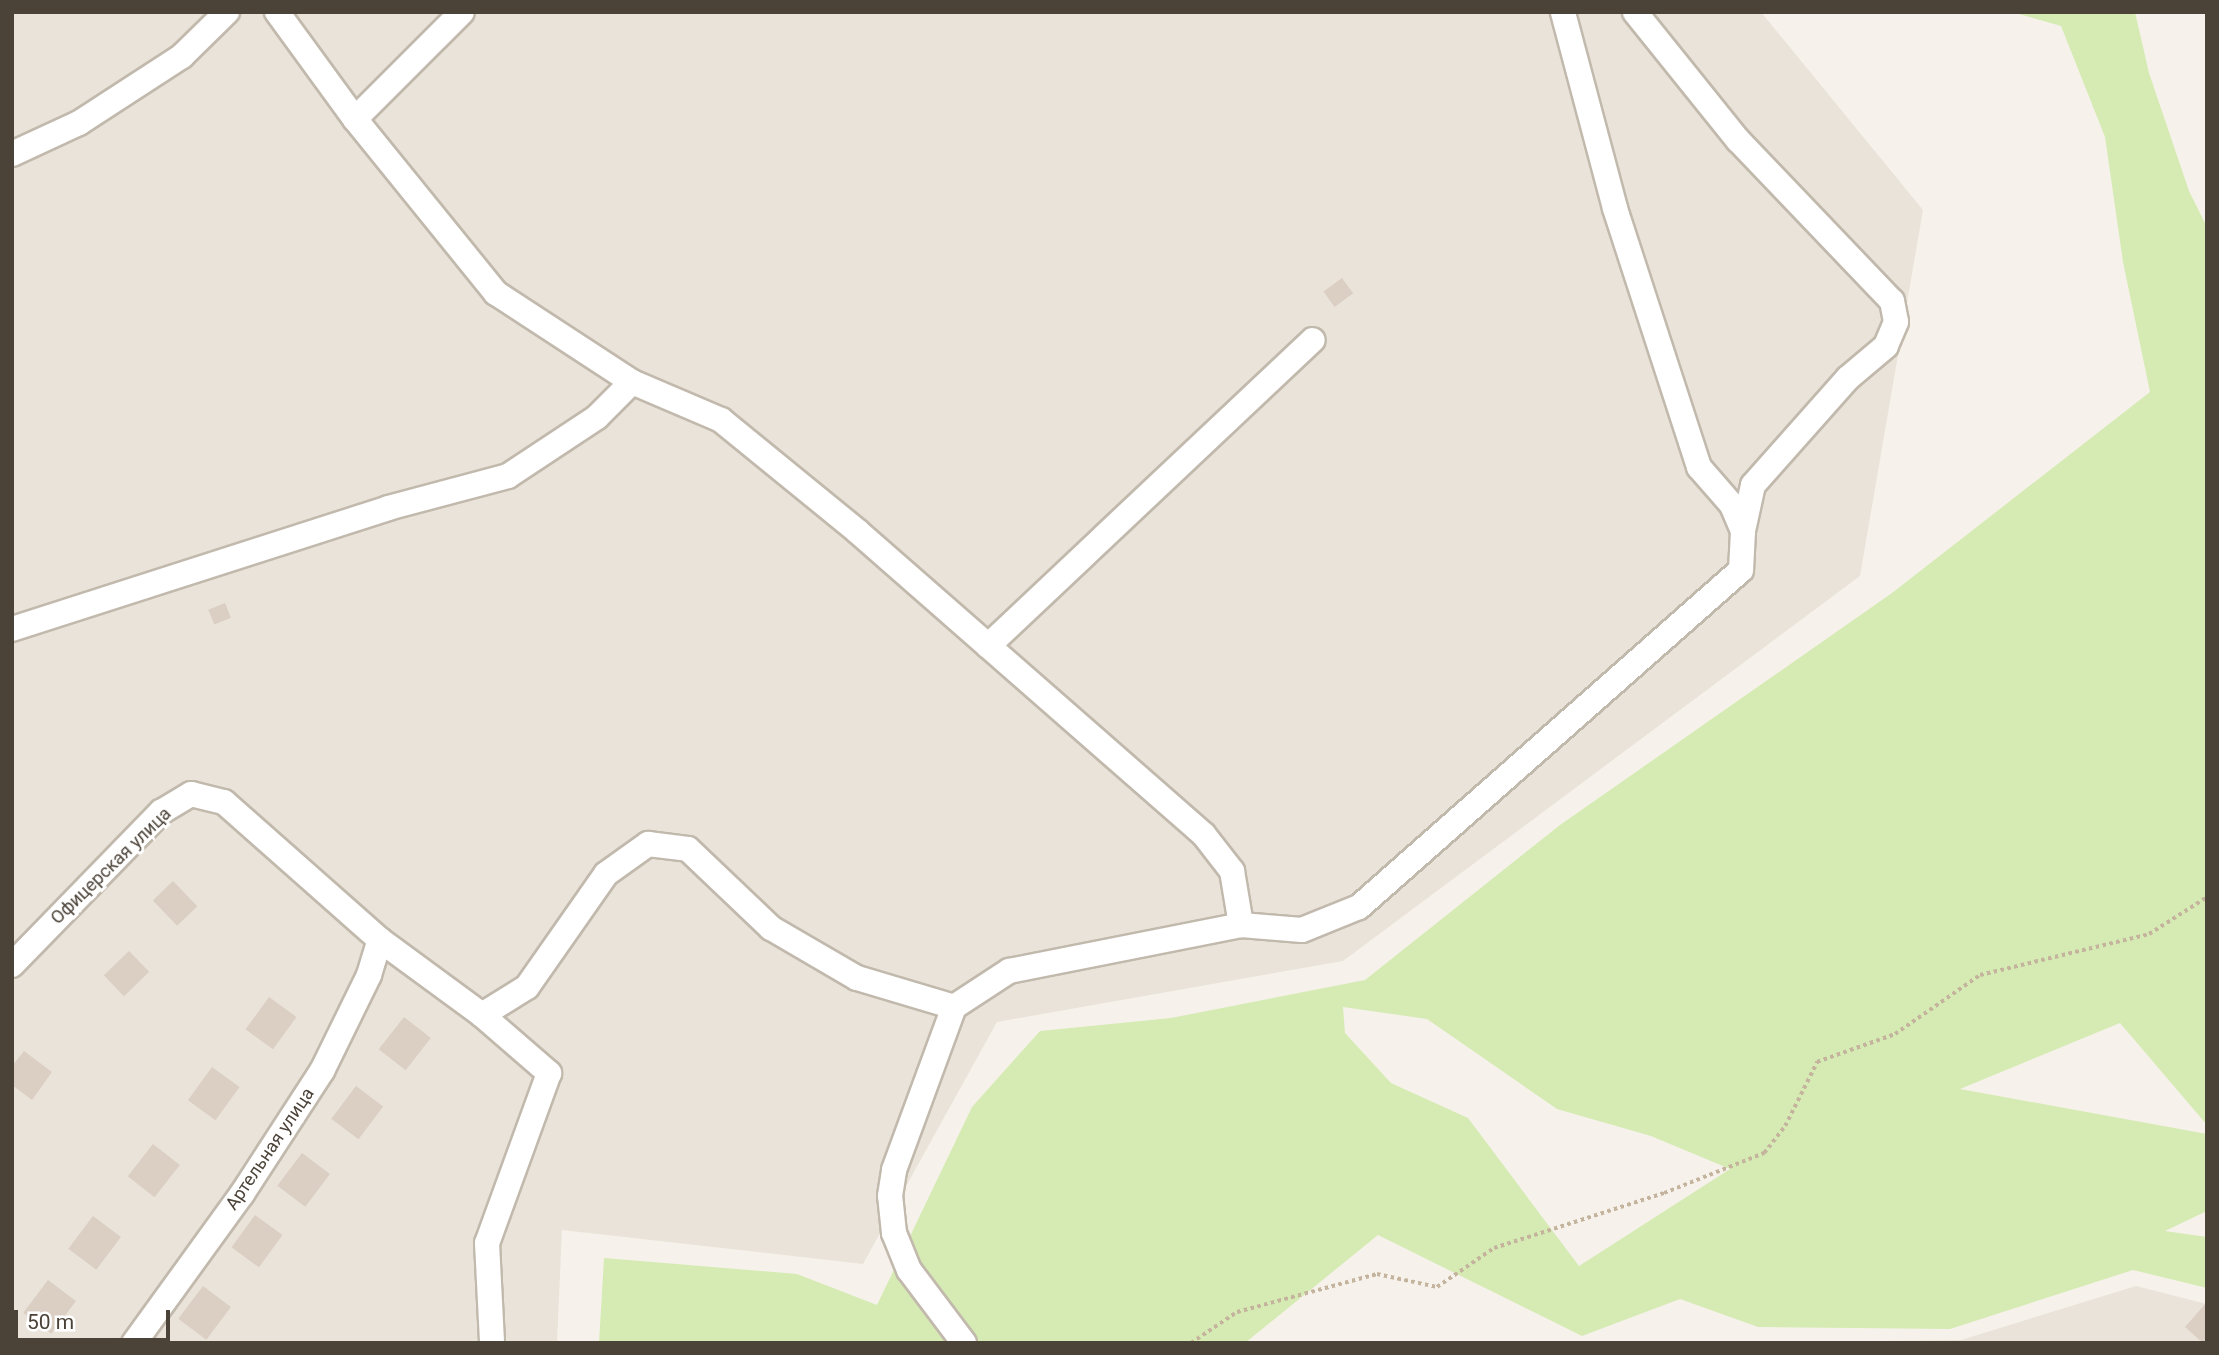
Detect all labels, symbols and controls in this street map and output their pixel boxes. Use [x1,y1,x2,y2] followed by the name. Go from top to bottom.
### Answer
[46,803,176,929] street label: Офицерская улица
[221,1084,319,1214] street label: Артельная улица
[18,1296,173,1340] scale bar
[27,1310,74,1334] text: 50 m

